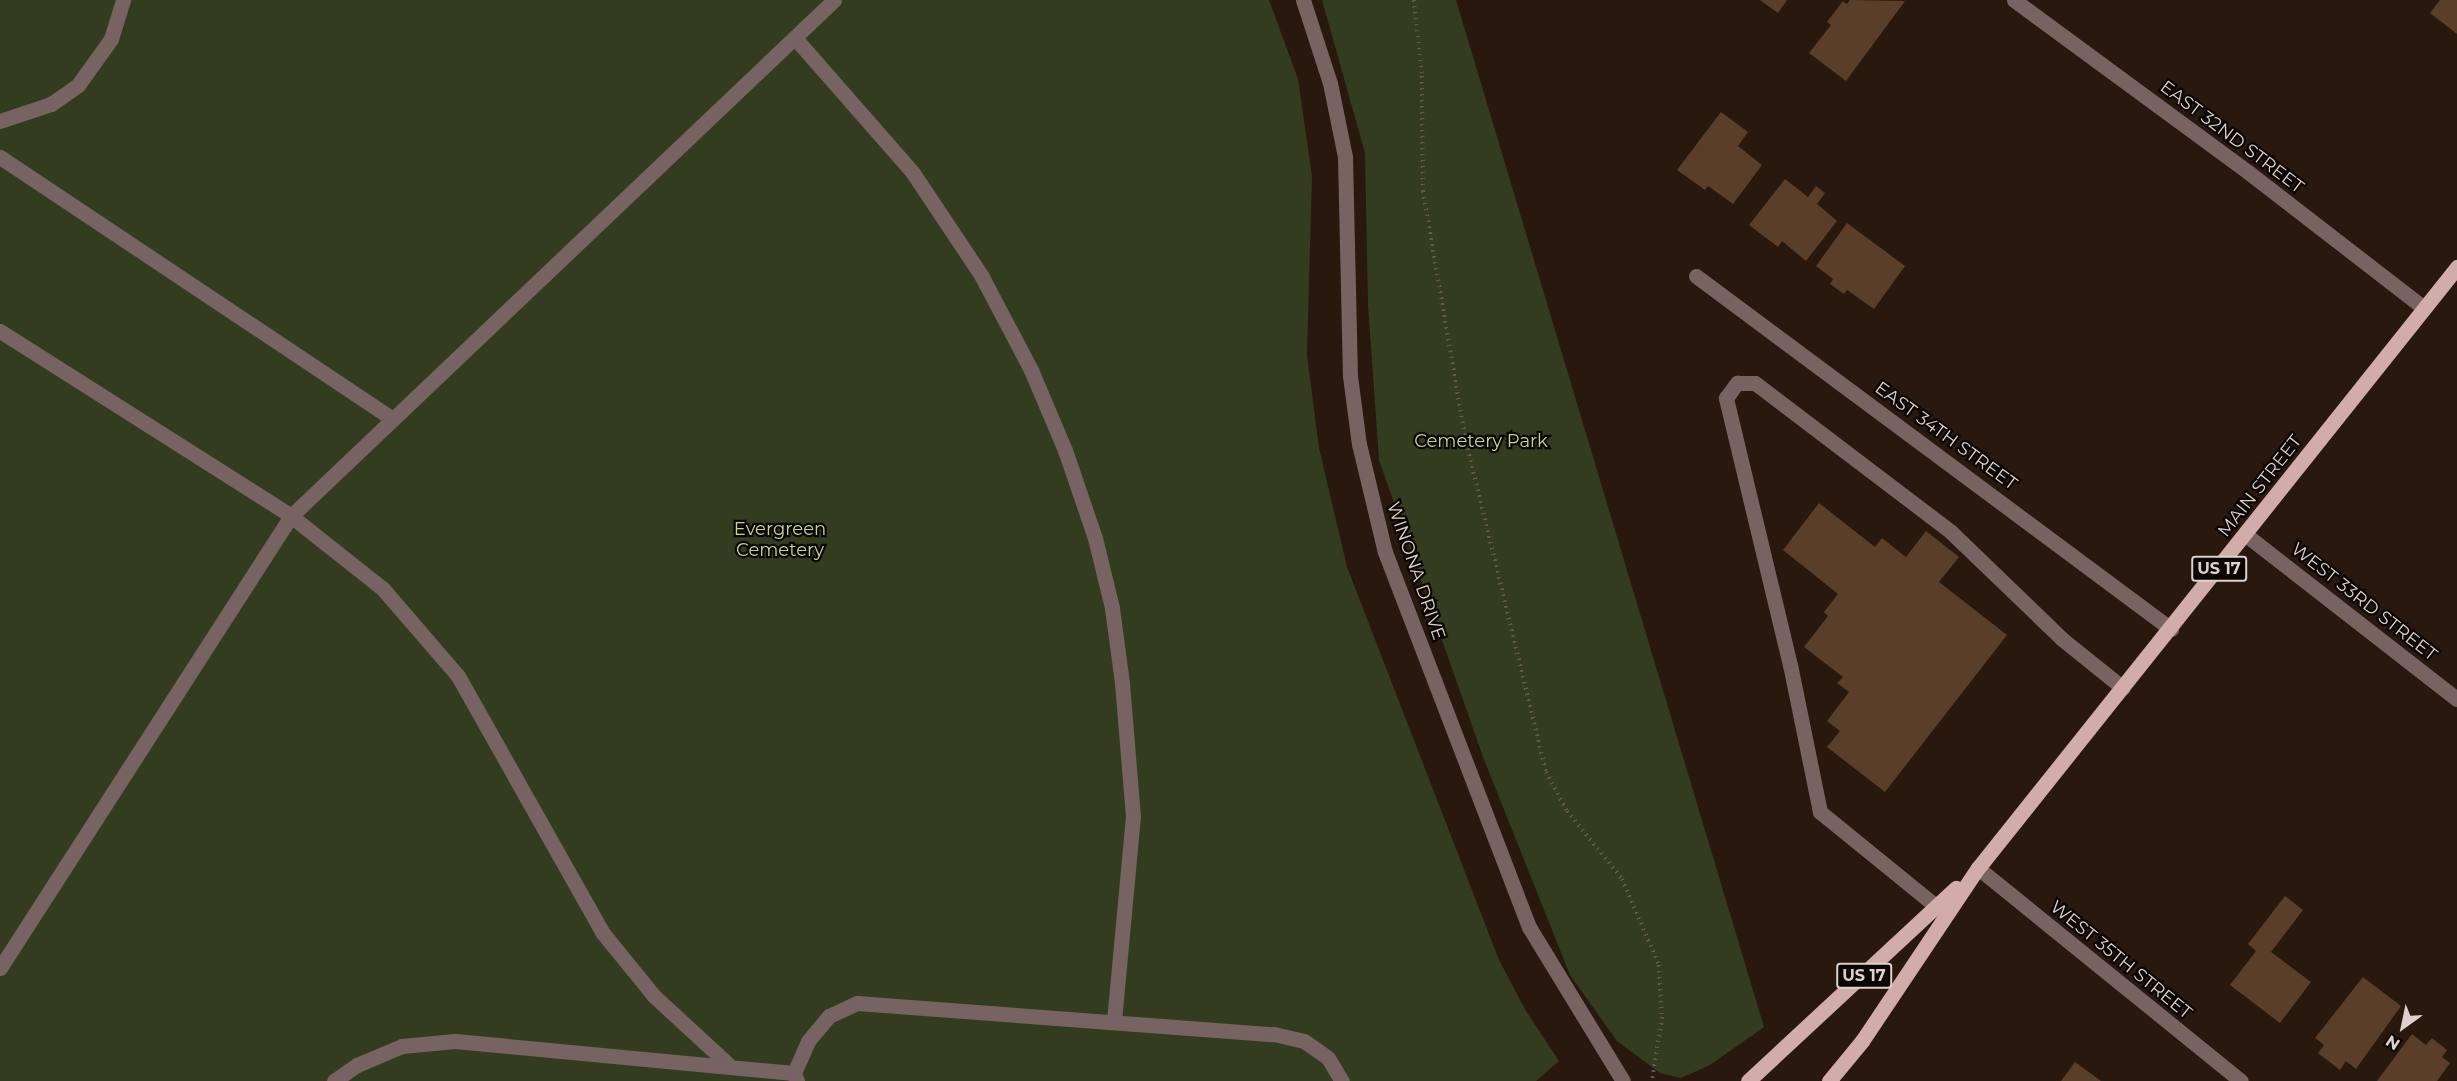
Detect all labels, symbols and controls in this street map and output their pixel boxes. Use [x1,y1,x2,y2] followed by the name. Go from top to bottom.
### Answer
[2156,76,2308,198] street label: EAST 32ND STREET
[1871,377,2021,495] street label: EAST 34TH STREET
[1414,430,1548,452] park label: Cemetery Park
[2213,431,2307,541] street label: MAIN STREET
[1382,499,1450,643] street label: WINONA DRIVE
[734,519,826,562] park label: Evergreen Cemetery
[2287,538,2441,666] street label: WEST 33RD STREET
[2190,556,2248,582] road number: US 17
[2046,896,2196,1024] street label: WEST 35TH STREET
[1836,963,1892,989] road number: US 17
[2373,997,2433,1057] north arrow
[2382,1031,2404,1054] text: N

